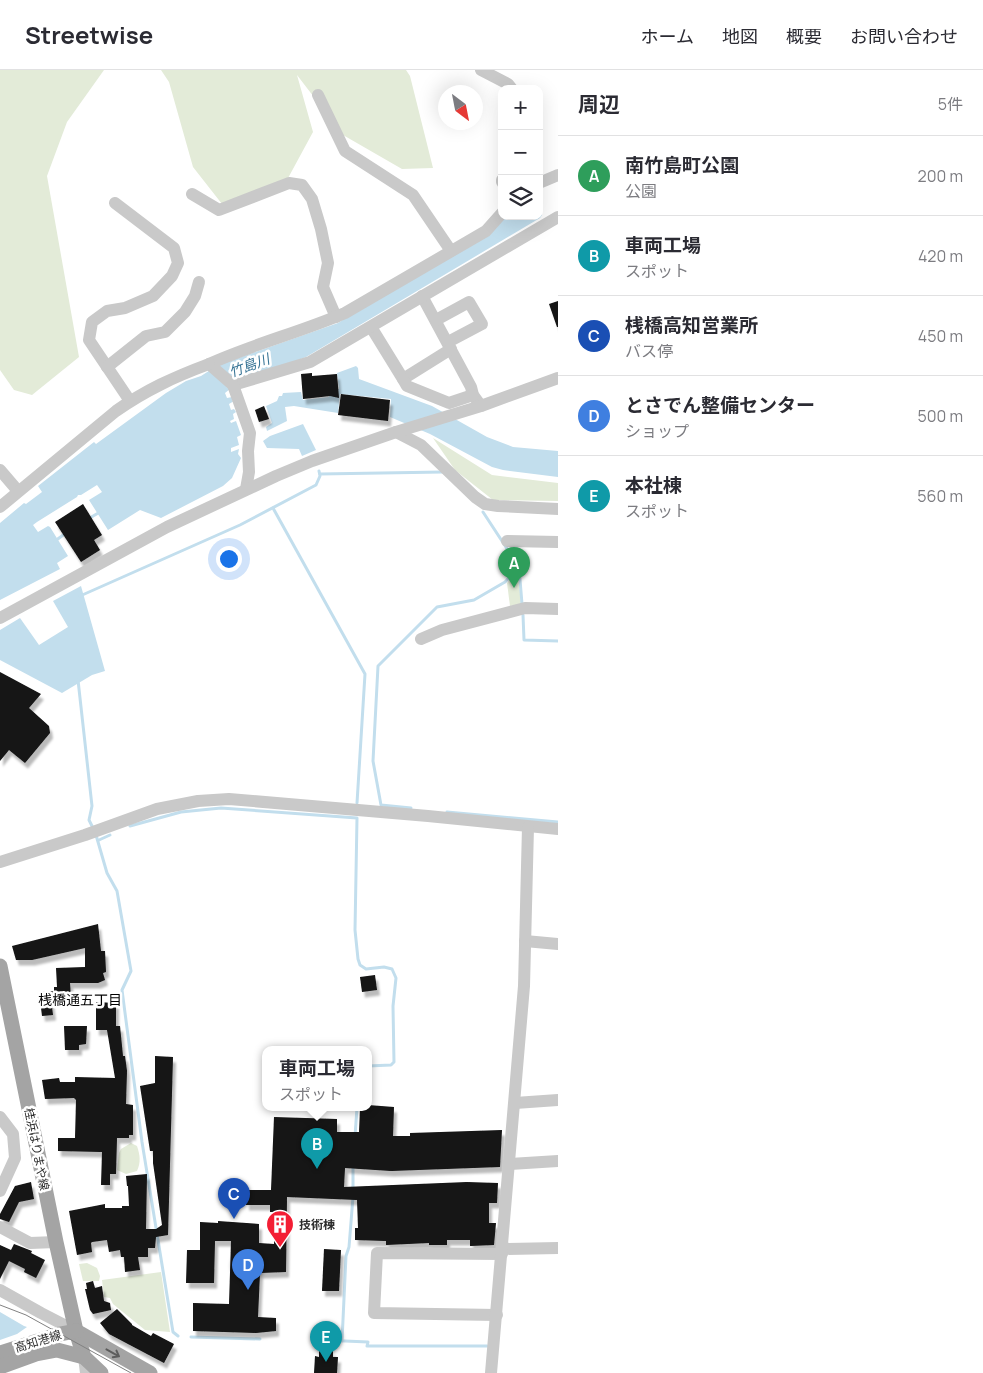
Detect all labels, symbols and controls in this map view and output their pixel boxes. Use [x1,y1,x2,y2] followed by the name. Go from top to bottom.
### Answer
[25,18,153,51] text: Streetwise
[641,24,694,48] text: ホーム
[722,24,758,48] text: 地図
[786,24,822,48] text: 概要
[850,24,958,48] text: お問い合わせ
[438,85,483,130] north arrow
[498,85,543,220] map controls
[498,85,543,130] button: +
[578,90,620,118] text: 周辺
[938,93,963,115] text: 5件
[498,130,543,175] button: −
[625,152,739,178] text: 南竹島町公園
[589,165,599,187] text: A
[918,165,963,187] text: 200 m
[498,175,543,220] button: layers
[625,180,657,202] text: 公園
[625,232,701,258] text: 車両工場
[589,245,599,267] text: B
[918,245,963,267] text: 420 m
[625,260,689,282] text: スポット
[625,312,758,338] text: 桟橋高知営業所
[588,325,600,347] text: C
[918,325,963,347] text: 450 m
[625,340,673,362] text: バス停
[226,348,274,381] water label: 竹島川
[625,392,815,418] text: とさでん整備センター
[588,405,600,427] text: D
[917,405,963,427] text: 500 m
[625,420,689,442] text: ショップ
[625,472,682,498] text: 本社棟
[589,485,599,507] text: E
[917,485,963,507] text: 560 m
[625,500,689,522] text: スポット
[216,546,242,572] your location
[498,547,530,588] pin: A
[38,990,122,1009] district label: 桟橋通五丁目
[262,1046,372,1111] popup
[279,1055,355,1081] text: 車両工場
[279,1083,343,1105] text: スポット
[21,1106,53,1192] street label: 桂浜はりまや線
[301,1128,333,1169] pin: B
[218,1178,250,1219] pin: C
[265,1209,295,1248] building icon: 技術棟
[299,1216,335,1233] place label: 技術棟
[232,1249,264,1290] pin: D
[310,1321,342,1362] pin: E
[13,1326,63,1356] street label: 高知港線
[105,1348,119,1358] one-way arrow

